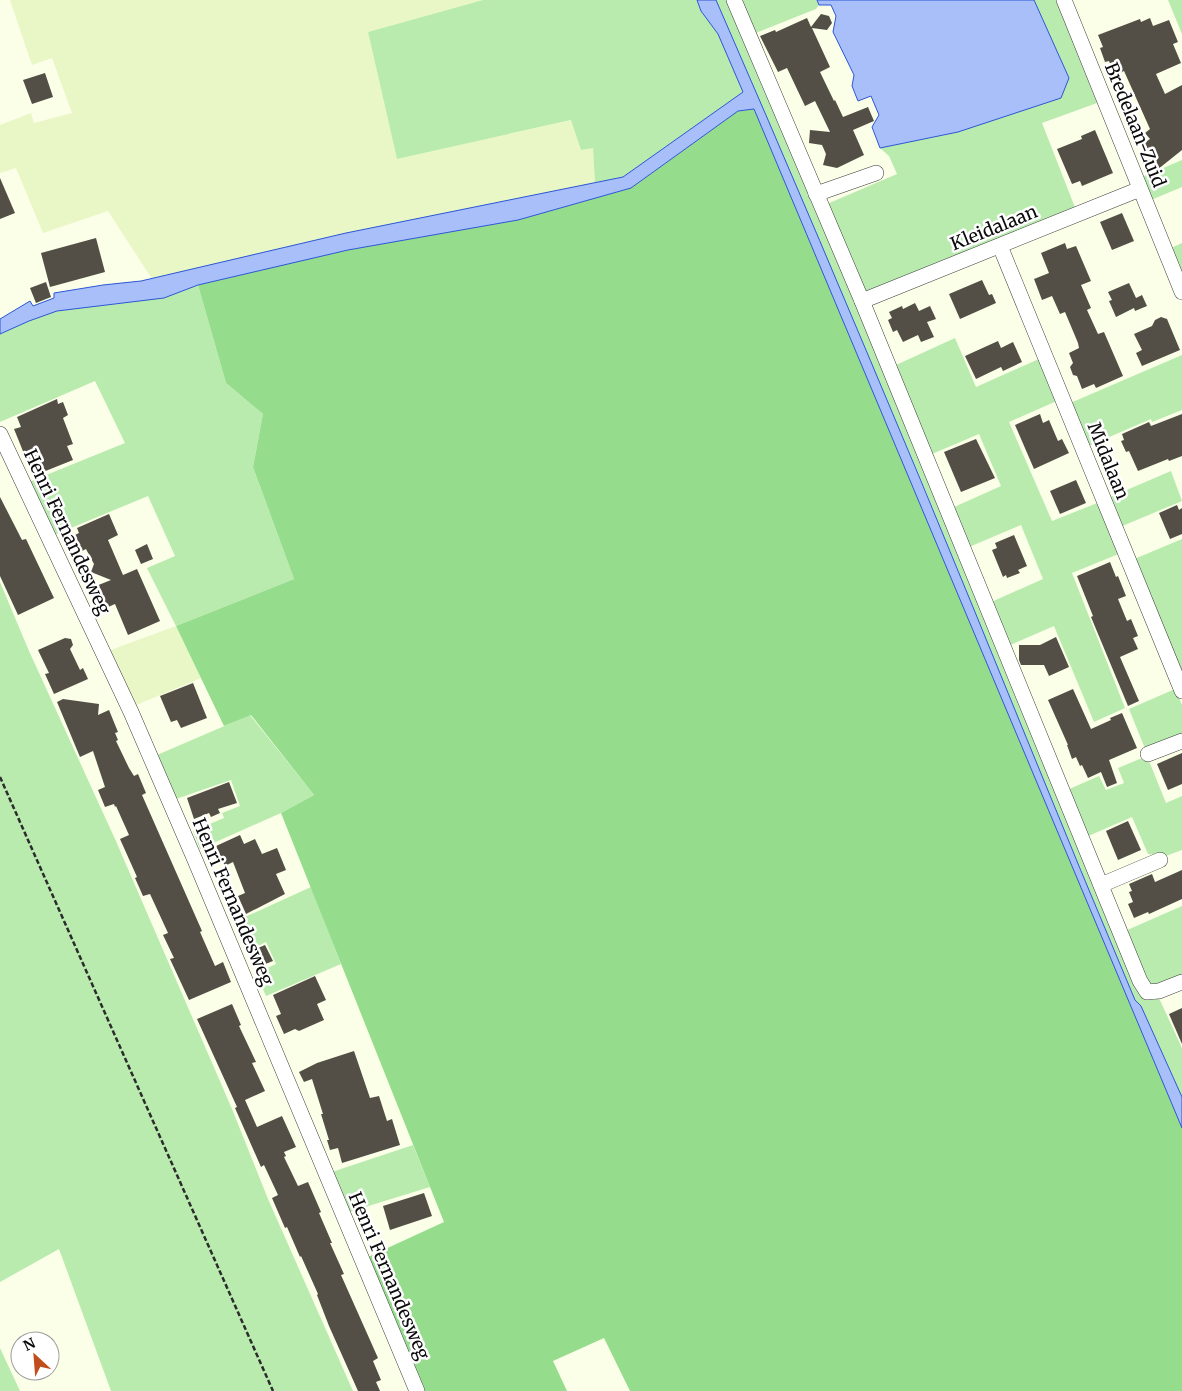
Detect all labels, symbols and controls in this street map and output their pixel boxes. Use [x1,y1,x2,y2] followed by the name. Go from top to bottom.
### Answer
[1100,59,1171,191] street label: Bredelaan-Zuid
[947,200,1041,255] street label: Kleidalaan
[1083,419,1134,503] street label: Midalaan
[19,445,116,618] street label: Henri Fernandesweg
[188,815,279,989] street label: Henri Fernandesweg
[344,1189,435,1363] street label: Henri Fernandesweg
[10,1331,60,1381] north arrow
[20,1334,38,1355] text: N

